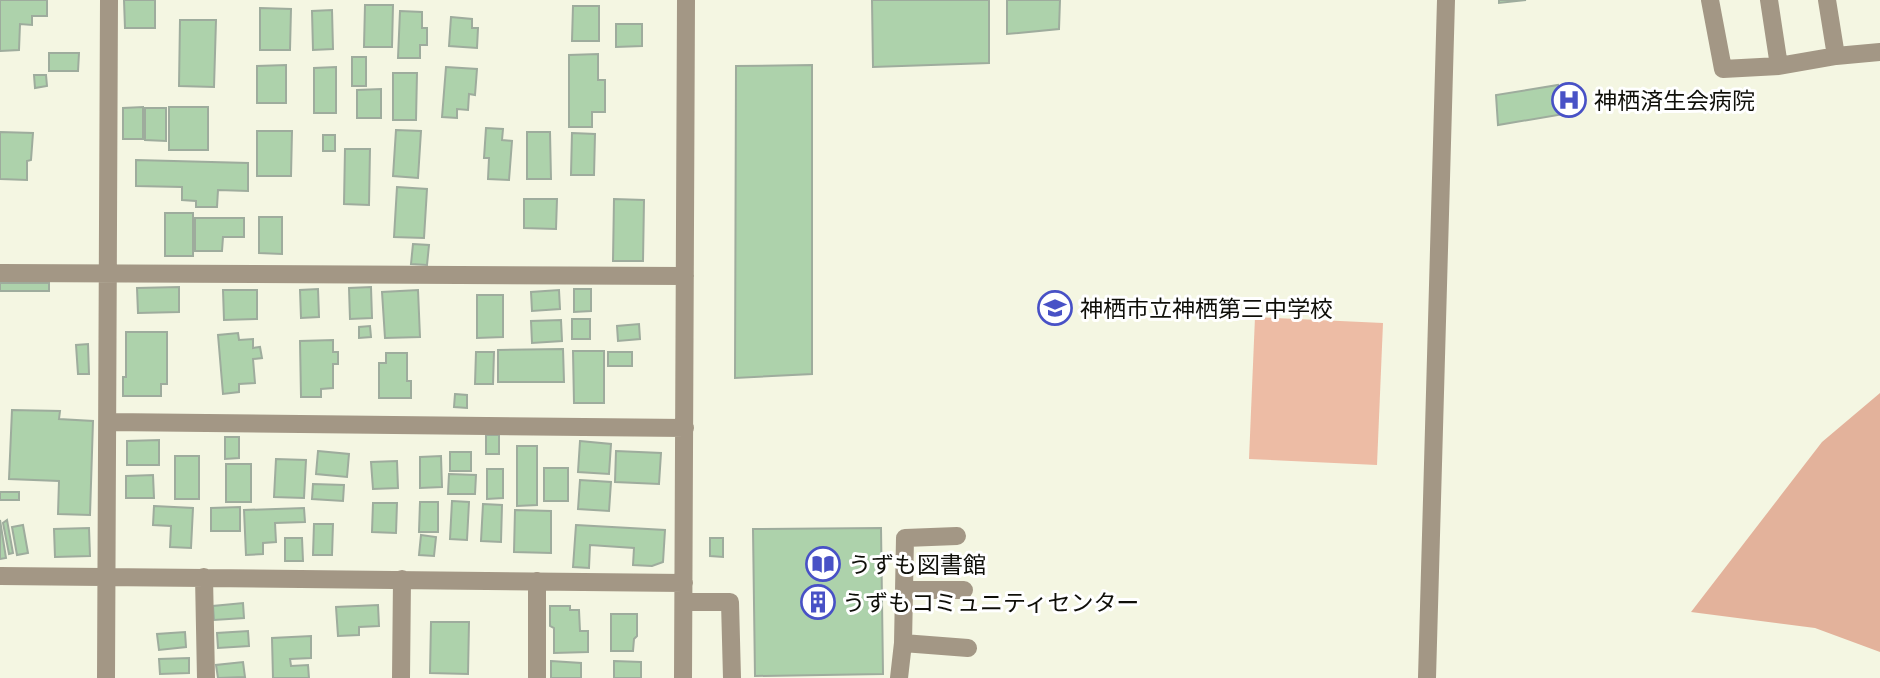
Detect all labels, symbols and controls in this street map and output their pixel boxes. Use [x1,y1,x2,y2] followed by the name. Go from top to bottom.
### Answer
[1550,81,1588,119] hospital icon: 神栖済生会病院
[1594,86,1755,114] place label: 神栖済生会病院
[1036,289,1074,327] school or university icon: 神栖市立神栖第三中学校
[1080,294,1333,322] place label: 神栖市立神栖第三中学校
[804,545,842,583] library icon: うずも図書館
[848,550,986,578] place label: うずも図書館
[799,583,837,621] building icon: うずもコミュニティセンター
[842,588,1140,616] place label: うずもコミュニティセンター

